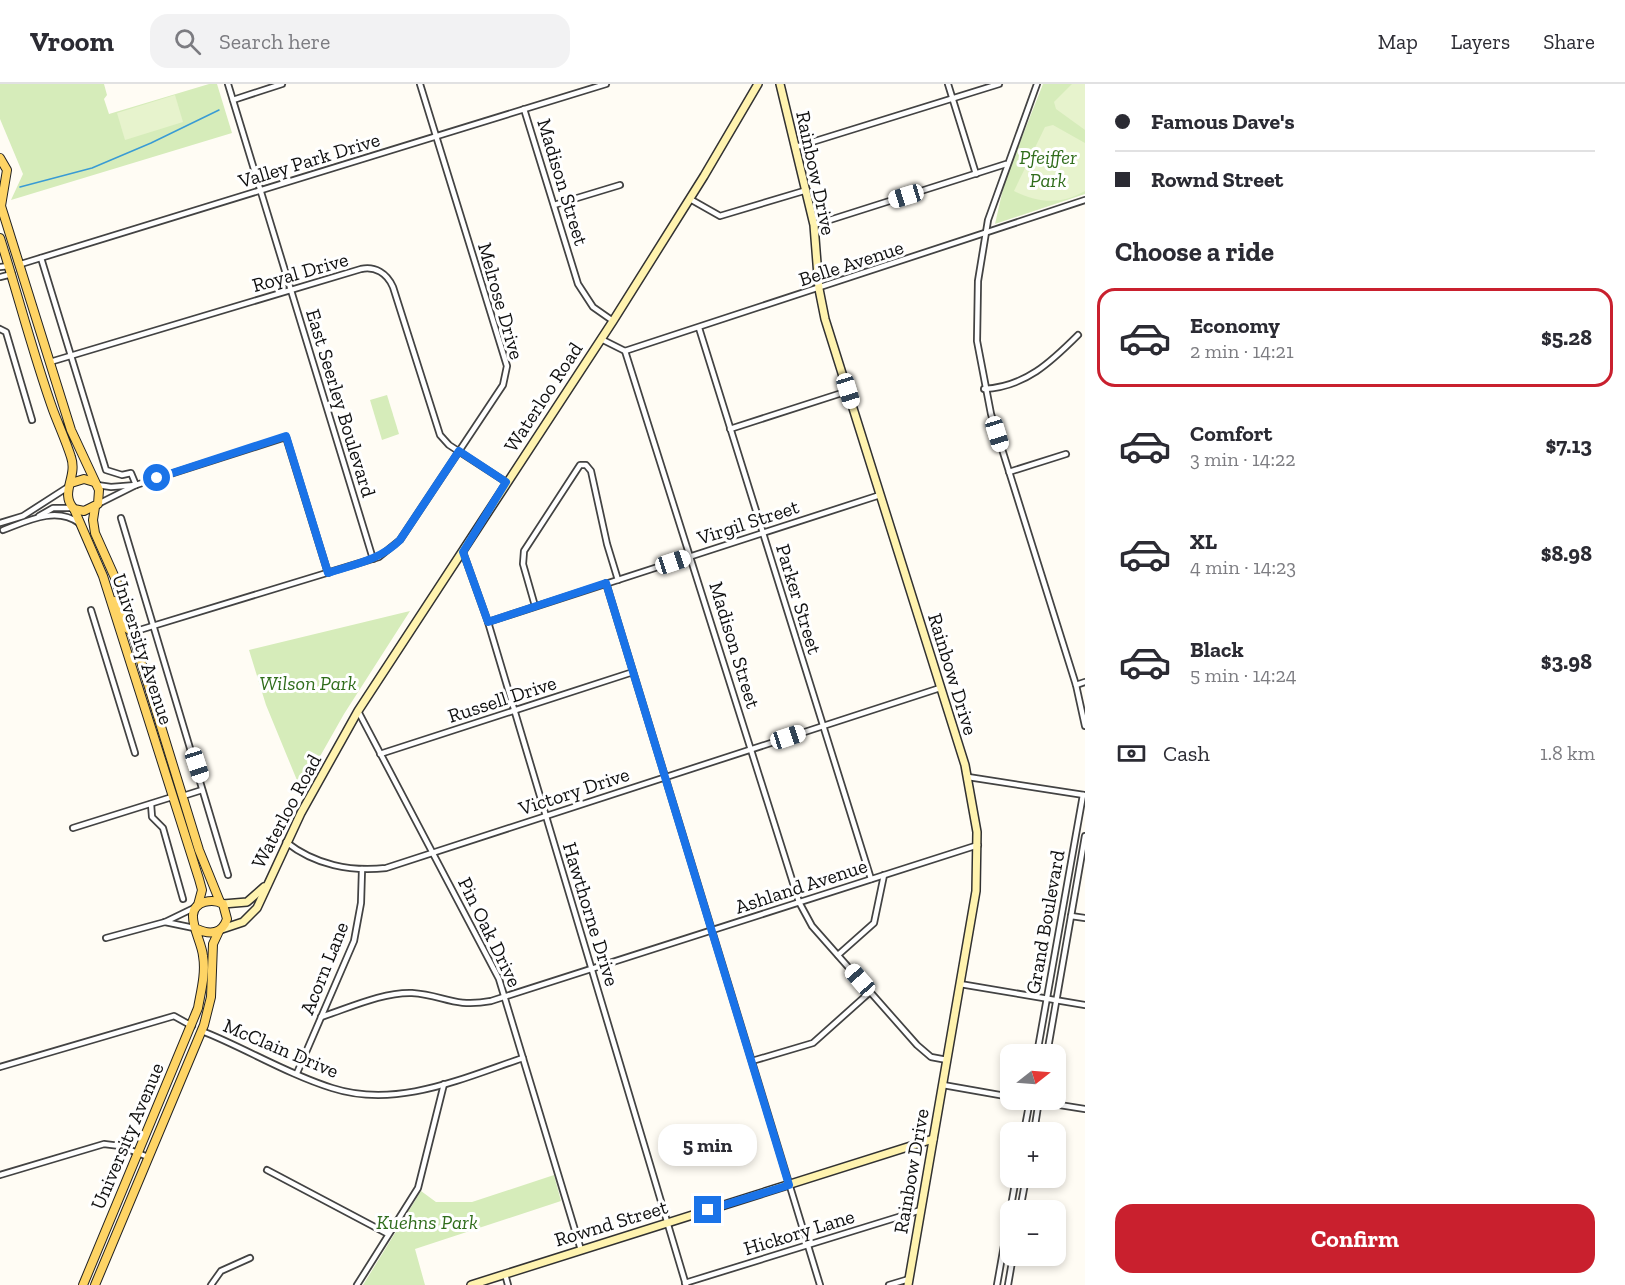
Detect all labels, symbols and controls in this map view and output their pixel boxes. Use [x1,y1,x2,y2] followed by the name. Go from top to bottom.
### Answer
[150,14,570,68] search box
[30,25,114,58] text: Vroom
[171,25,204,58] icon: search
[219,28,330,55] text: Search here
[1378,29,1418,54] text: Map
[1451,29,1510,54] text: Layers
[1543,29,1595,54] text: Share
[1151,108,1295,135] text: Famous Dave's
[791,109,841,237] street label: Rainbow Drive
[532,116,594,249] street label: Madison Street
[234,127,383,193] street label: Valley Park Drive
[1019,145,1077,192] park label: Pfeiffer Park
[1151,166,1283,193] text: Rownd Street
[886,182,926,210] car
[796,235,906,291] street label: Belle Avenue
[1115,236,1274,268] text: Choose a ride
[473,240,529,362] street label: Melrose Drive
[249,247,351,297] street label: Royal Drive
[301,306,381,500] street label: East Seerley Boulevard
[1118,311,1172,365] icon: car
[1190,312,1280,339] text: Economy
[1541,324,1592,351] text: $5.28
[499,338,587,456] street label: Waterloo Road
[1190,339,1294,363] text: 2 min · 14:21
[834,371,862,411] car
[983,414,1011,454] car
[1118,419,1172,473] icon: car
[1190,420,1272,447] text: Comfort
[1545,432,1592,459] text: $7.13
[1190,447,1296,471] text: 3 min · 14:22
[143,464,170,491] route start
[693,494,803,550] street label: Virgil Street
[1118,527,1172,581] icon: car
[1190,528,1217,555] text: XL
[1541,540,1592,567] text: $8.98
[771,541,827,658] street label: Parker Street
[653,548,693,576] car
[1190,555,1296,579] text: 4 min · 14:23
[107,571,179,727] street label: University Avenue
[704,579,766,712] street label: Madison Street
[923,610,983,738] street label: Rainbow Drive
[1118,635,1172,689] icon: car
[1190,636,1244,663] text: Black
[1541,648,1592,675] text: $3.98
[1190,663,1297,687] text: 5 min · 14:24
[445,670,559,728] street label: Russell Drive
[259,671,357,695] park label: Wilson Park
[768,723,808,751] car
[1115,737,1148,770] icon: cash
[1163,740,1210,767] text: Cash
[1540,741,1595,765] text: 1.8 km
[183,745,211,785] car
[246,750,326,872] street label: Waterloo Road
[515,762,632,820] street label: Victory Drive
[558,839,624,989] street label: Hawthorne Drive
[1021,848,1069,996] street label: Grand Boulevard
[732,853,870,919] street label: Ashland Avenue
[453,873,527,991] street label: Pin Oak Drive
[295,918,353,1018] street label: Acorn Lane
[841,961,879,999] car
[220,1013,342,1083] street label: McClain Drive
[1000,1044,1066,1110] north arrow
[1000,1044,1066,1266] map controls
[85,1059,169,1213] street label: University Avenue
[888,1107,934,1235] street label: Rainbow Drive
[1000,1122,1066,1188] button: +
[658,1123,758,1165] callout: 5 min
[683,1133,732,1157] text: 5 min
[551,1194,671,1252] street label: Rownd Street
[694,1196,721,1223] route end
[1000,1200,1066,1266] button: −
[741,1204,857,1260] street label: Hickory Lane
[1115,1204,1595,1273] button: Confirm
[376,1210,478,1234] park label: Kuehns Park

